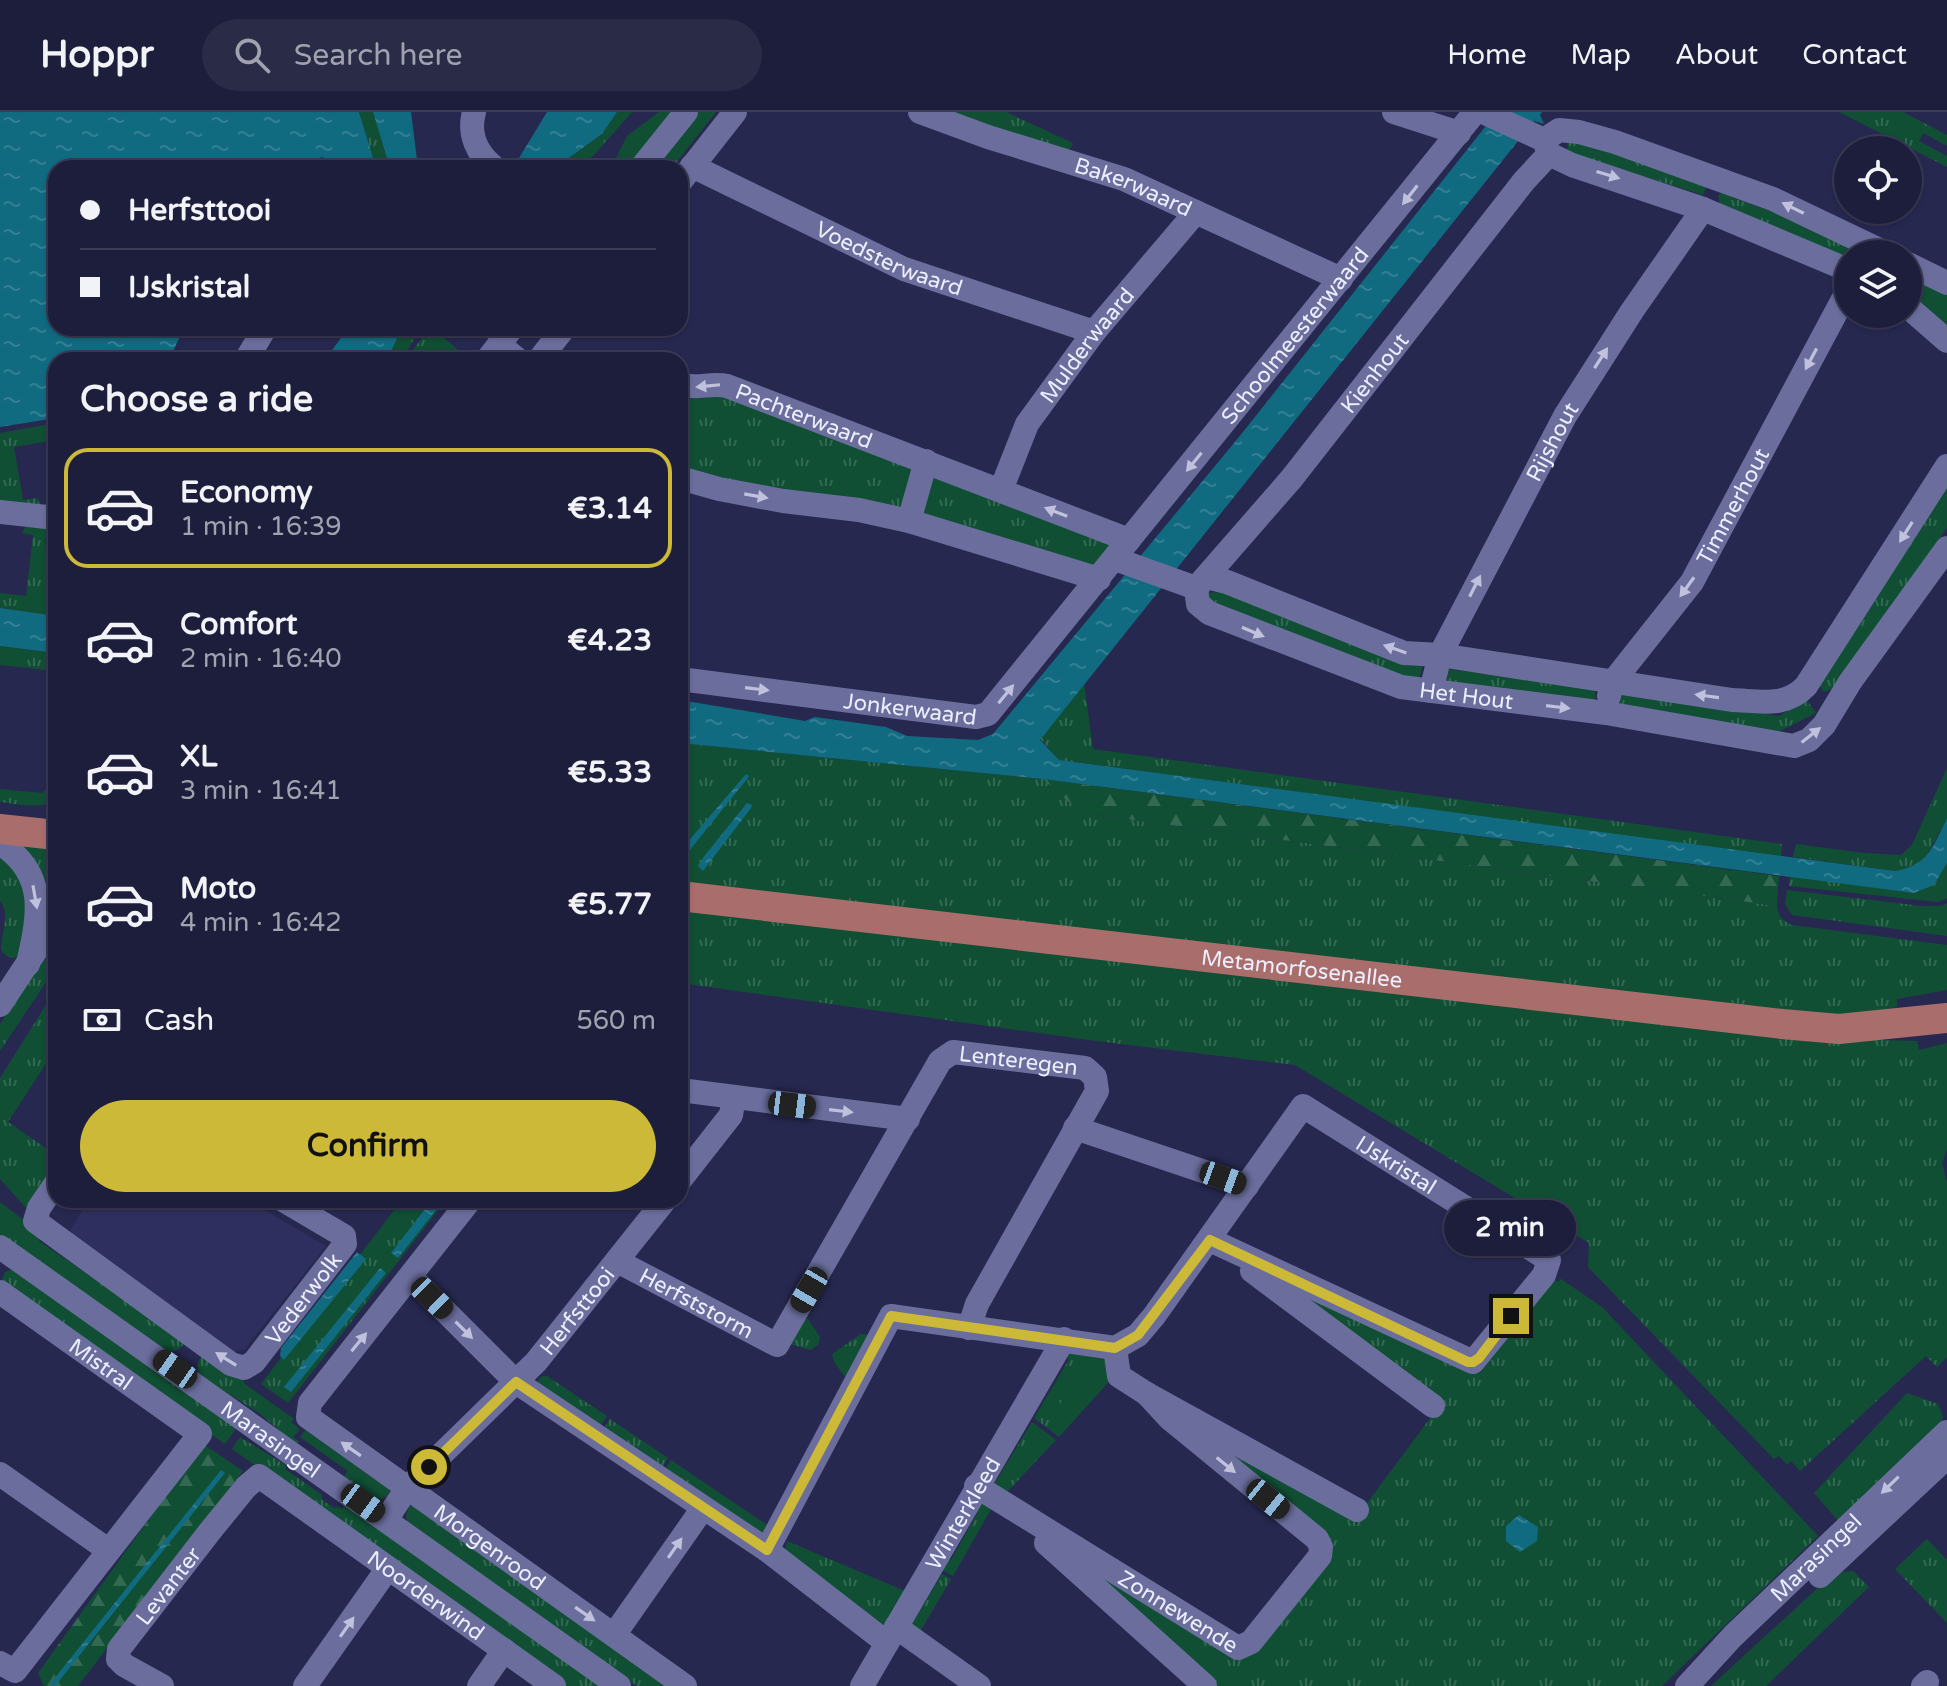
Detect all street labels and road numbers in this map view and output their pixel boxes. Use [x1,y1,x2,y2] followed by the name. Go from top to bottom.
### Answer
[1071,152,1196,222] street label: Bakerwaard
[811,216,966,302] street label: Voedsterwaard
[1216,242,1374,429] street label: Schoolmeesterwaard
[1035,283,1140,408] street label: Mulderwaard
[1336,328,1414,419] street label: Kienhout
[732,378,876,455] street label: Pachterwaard
[1521,398,1584,486] street label: Rijshout
[1692,444,1775,570] street label: Timmerhout
[1418,677,1515,715] street label: Het Hout
[842,688,978,731] street label: Jonkerwaard
[1200,945,1404,994] street label: Metamorfosenallee
[958,1041,1079,1081] street label: Lenteregen
[1351,1130,1441,1200] street label: IJskristal
[260,1248,348,1350] street label: Vederwolk
[535,1262,620,1361] street label: Herfsttooi
[635,1263,758,1344] street label: Herfststorm
[64,1333,137,1396] street label: Mistral
[216,1396,325,1484] street label: Marasingel
[921,1453,1006,1575] street label: Winterkleed
[428,1499,550,1596] street label: Morgenrood
[1765,1509,1867,1607] street label: Marasingel
[131,1542,207,1630] street label: Levanter
[362,1545,489,1646] street label: Noorderwind
[1113,1565,1243,1659] street label: Zonnewende

